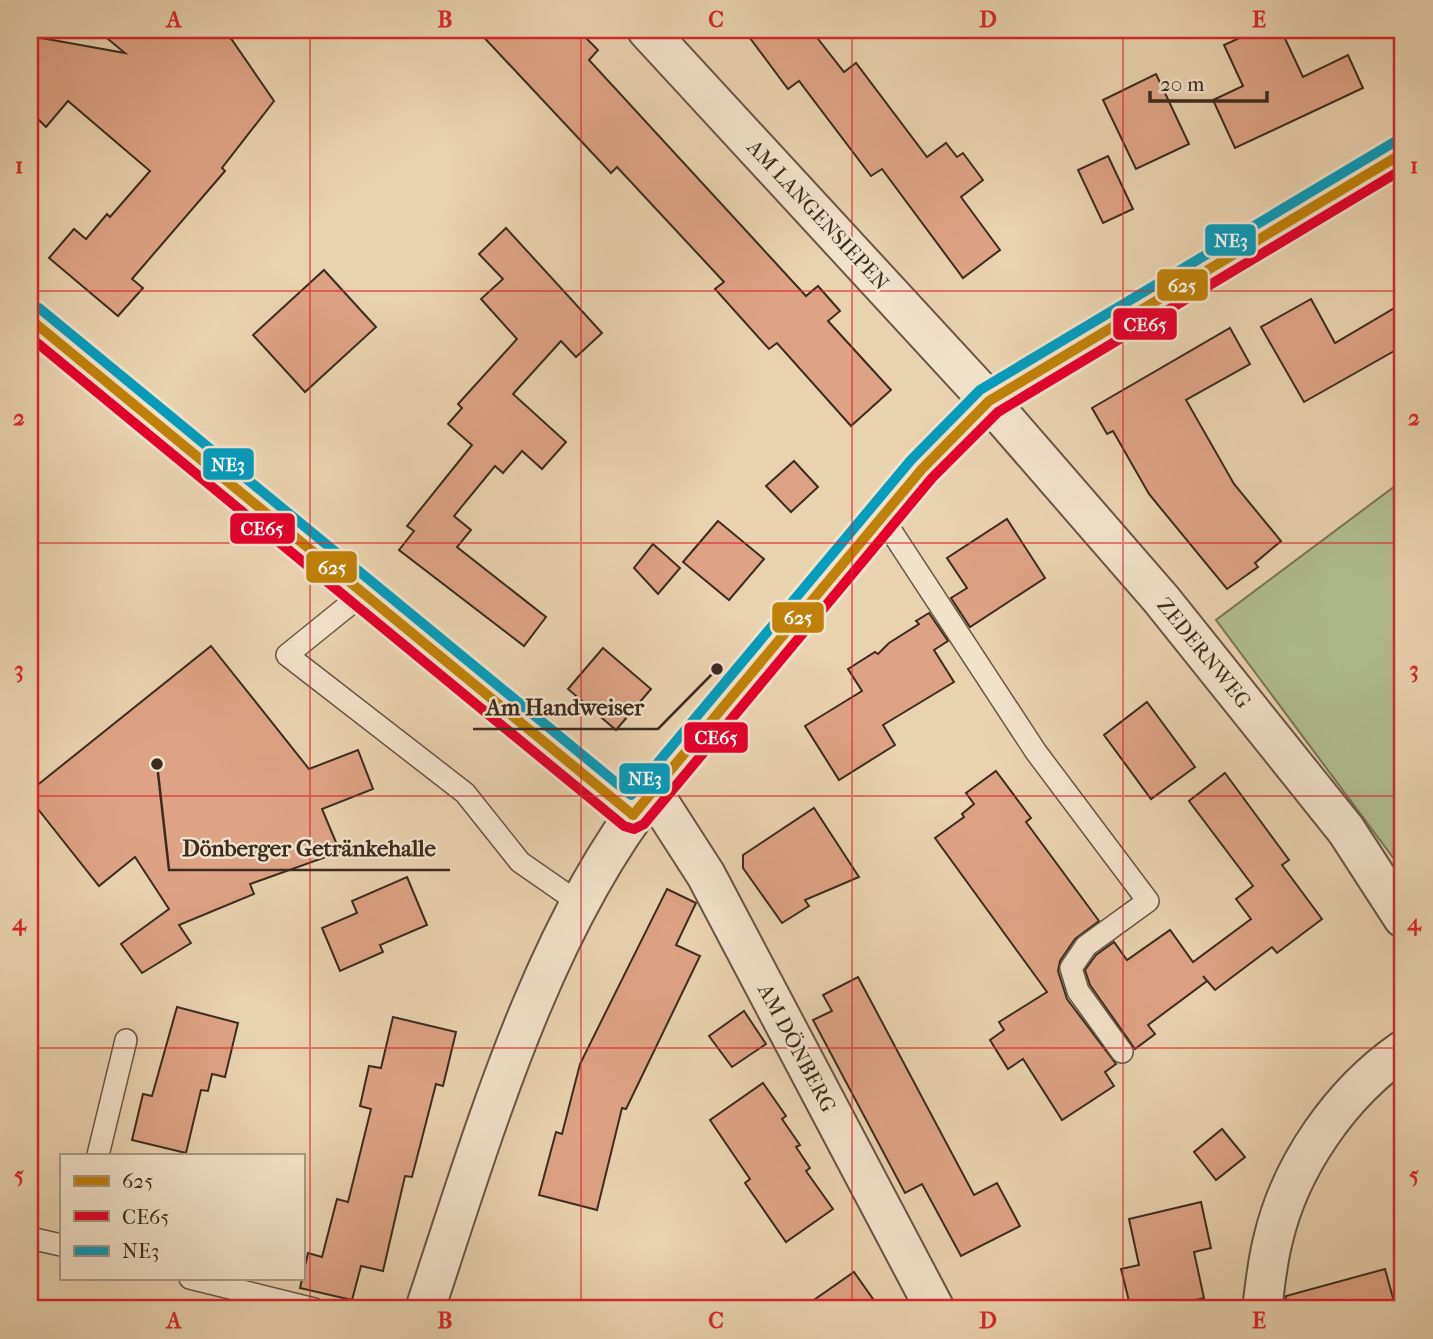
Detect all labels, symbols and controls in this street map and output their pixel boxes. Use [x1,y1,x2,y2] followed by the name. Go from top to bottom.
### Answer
[165,6,183,33] text: A
[438,6,453,33] text: B
[708,6,724,33] text: C
[979,6,997,33] text: D
[1252,6,1266,33] text: E
[1150,60,1267,104] scale bar
[1160,72,1205,96] text: 20 m
[742,134,894,295] street label: AM LANGENSIEPEN
[15,152,23,179] text: 1
[1410,152,1418,179] text: 1
[1204,223,1257,257] line badge: NE3
[1214,230,1248,252] text: NE3
[1156,268,1209,302] line badge: 625
[1168,275,1196,297] text: 625
[1112,307,1178,341] line badge: CE65
[1124,314,1166,336] text: CE65
[13,404,25,431] text: 2
[1408,404,1420,431] text: 2
[202,447,255,481] line badge: NE3
[211,454,245,476] text: NE3
[229,512,296,545] line badge: CE65
[241,518,283,540] text: CE65
[305,550,358,584] line badge: 625
[318,557,346,579] text: 625
[1152,593,1256,713] street label: ZEDERNWEG
[771,601,825,634] line badge: 625
[784,607,812,629] text: 625
[14,656,24,683] text: 3
[1409,656,1419,683] text: 3
[473,685,658,729] callout: Am Handweiser
[484,694,645,721] text: Am Handweiser
[683,721,749,754] line badge: CE65
[695,727,737,749] text: CE65
[618,762,671,795] line badge: NE3
[628,768,662,790] text: NE3
[169,826,450,870] callout: Dönberger Getränkehalle
[182,835,436,862] text: Dönberger Getränkehalle
[11,909,27,936] text: 4
[1406,909,1422,936] text: 4
[753,979,841,1116] street label: AM DÖNBERG
[60,1154,304,1280] legend
[14,1161,24,1188] text: 5
[1409,1161,1419,1188] text: 5
[122,1169,153,1193] text: 625
[122,1205,169,1229] text: CE65
[122,1239,159,1263] text: NE3
[165,1307,183,1334] text: A
[438,1307,453,1334] text: B
[708,1307,724,1334] text: C
[979,1307,997,1334] text: D
[1252,1307,1266,1334] text: E

